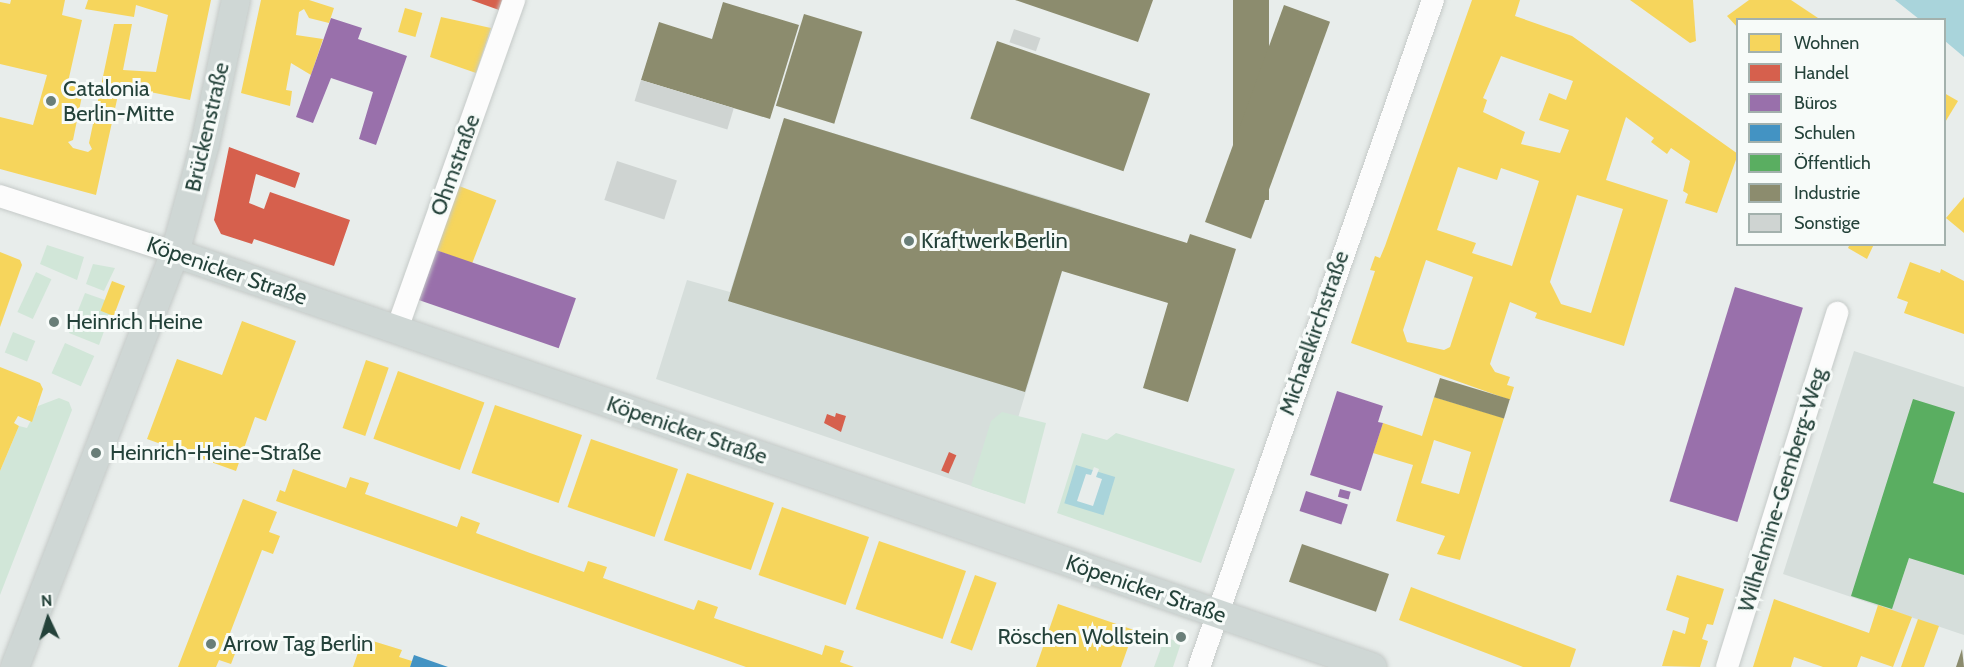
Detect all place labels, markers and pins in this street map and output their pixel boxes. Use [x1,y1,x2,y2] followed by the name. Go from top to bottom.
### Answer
[63,75,174,126] place label: Catalonia Berlin-Mitte
[44,94,58,108] marker: Catalonia Berlin-Mitte
[921,228,1068,254] place label: Kraftwerk Berlin
[902,234,916,248] marker: Kraftwerk Berlin
[66,309,203,335] place label: Heinrich Heine
[47,315,61,329] marker: Heinrich Heine
[110,440,321,466] place label: Heinrich-Heine-Straße
[87,444,105,462] marker: Heinrich-Heine-Straße
[997,624,1169,650] place label: Röschen Wollstein
[1174,630,1188,644] marker: Röschen Wollstein
[223,631,373,657] place label: Arrow Tag Berlin
[204,637,218,651] marker: Arrow Tag Berlin

